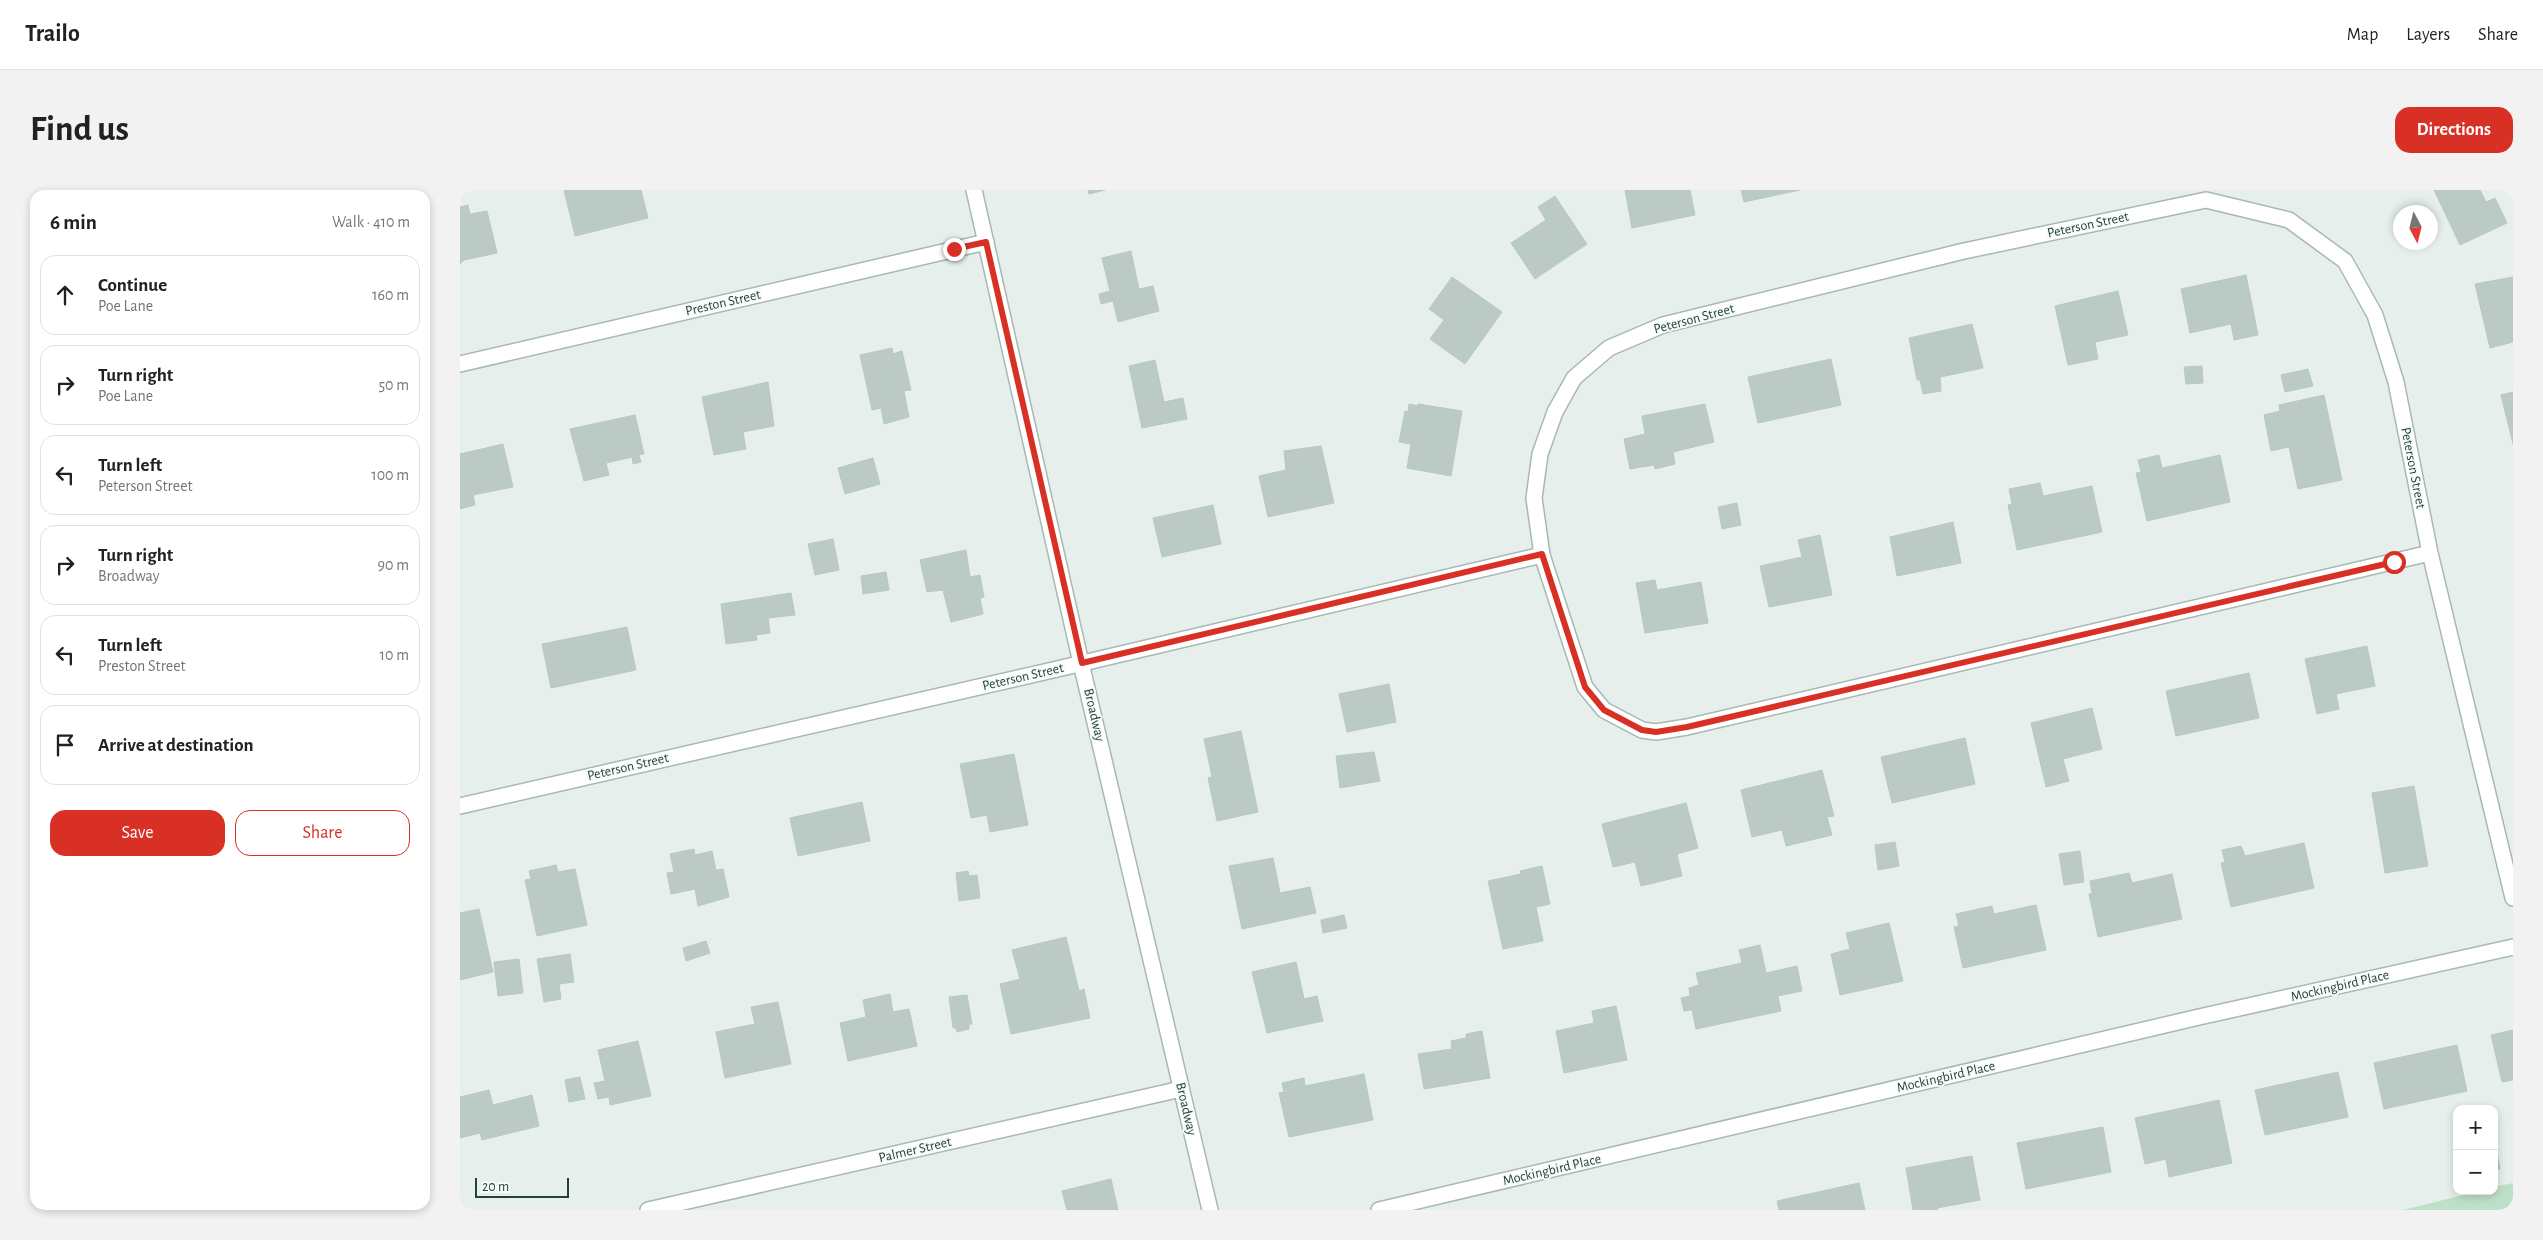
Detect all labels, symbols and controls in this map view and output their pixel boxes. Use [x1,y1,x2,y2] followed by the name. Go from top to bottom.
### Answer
[25,22,80,46] text: Trailo
[2347,26,2378,44] text: Map
[2406,26,2450,44] text: Layers
[2478,26,2518,44] text: Share
[2395,107,2513,153] button: Directions
[30,112,129,147] text: Find us
[2393,205,2438,250] north arrow
[2046,209,2130,240] street label: Peterson Street
[50,212,97,233] text: 6 min
[332,214,410,230] text: Walk · 410 m
[943,238,966,261] route end
[98,276,167,295] text: Continue
[51,281,79,309] icon: ahead
[372,287,409,303] text: 160 m
[684,287,762,318] street label: Preston Street
[98,298,153,314] text: Poe Lane
[1652,301,1736,336] street label: Peterson Street
[98,366,173,385] text: Turn right
[51,371,79,399] icon: right
[378,377,409,393] text: 50 m
[98,388,153,404] text: Poe Lane
[2398,426,2428,510] street label: Peterson Street
[98,456,162,475] text: Turn left
[51,461,79,489] icon: left
[371,467,409,483] text: 100 m
[98,478,193,494] text: Peterson Street
[98,546,173,565] text: Turn right
[51,551,79,579] icon: right
[2383,551,2406,574] route start
[378,557,409,573] text: 90 m
[98,568,160,584] text: Broadway
[98,636,162,655] text: Turn left
[51,641,79,669] icon: left
[380,647,409,663] text: 10 m
[98,658,186,674] text: Preston Street
[981,661,1065,693] street label: Peterson Street
[1081,687,1107,743] street label: Broadway
[51,731,79,759] icon: arrive
[98,736,254,755] text: Arrive at destination
[586,751,670,783] street label: Peterson Street
[50,810,225,856] button: Save
[235,810,410,856] button: Share
[2289,968,2391,1004] street label: Mockingbird Place
[1895,1059,1997,1095] street label: Mockingbird Place
[1173,1081,1199,1137] street label: Broadway
[2453,1105,2498,1195] map controls
[2453,1105,2498,1150] button: +
[877,1135,953,1165] street label: Palmer Street
[2453,1150,2498,1195] button: −
[1501,1152,1603,1188] street label: Mockingbird Place
[475,1175,569,1198] scale bar
[482,1180,509,1194] text: 20 m

